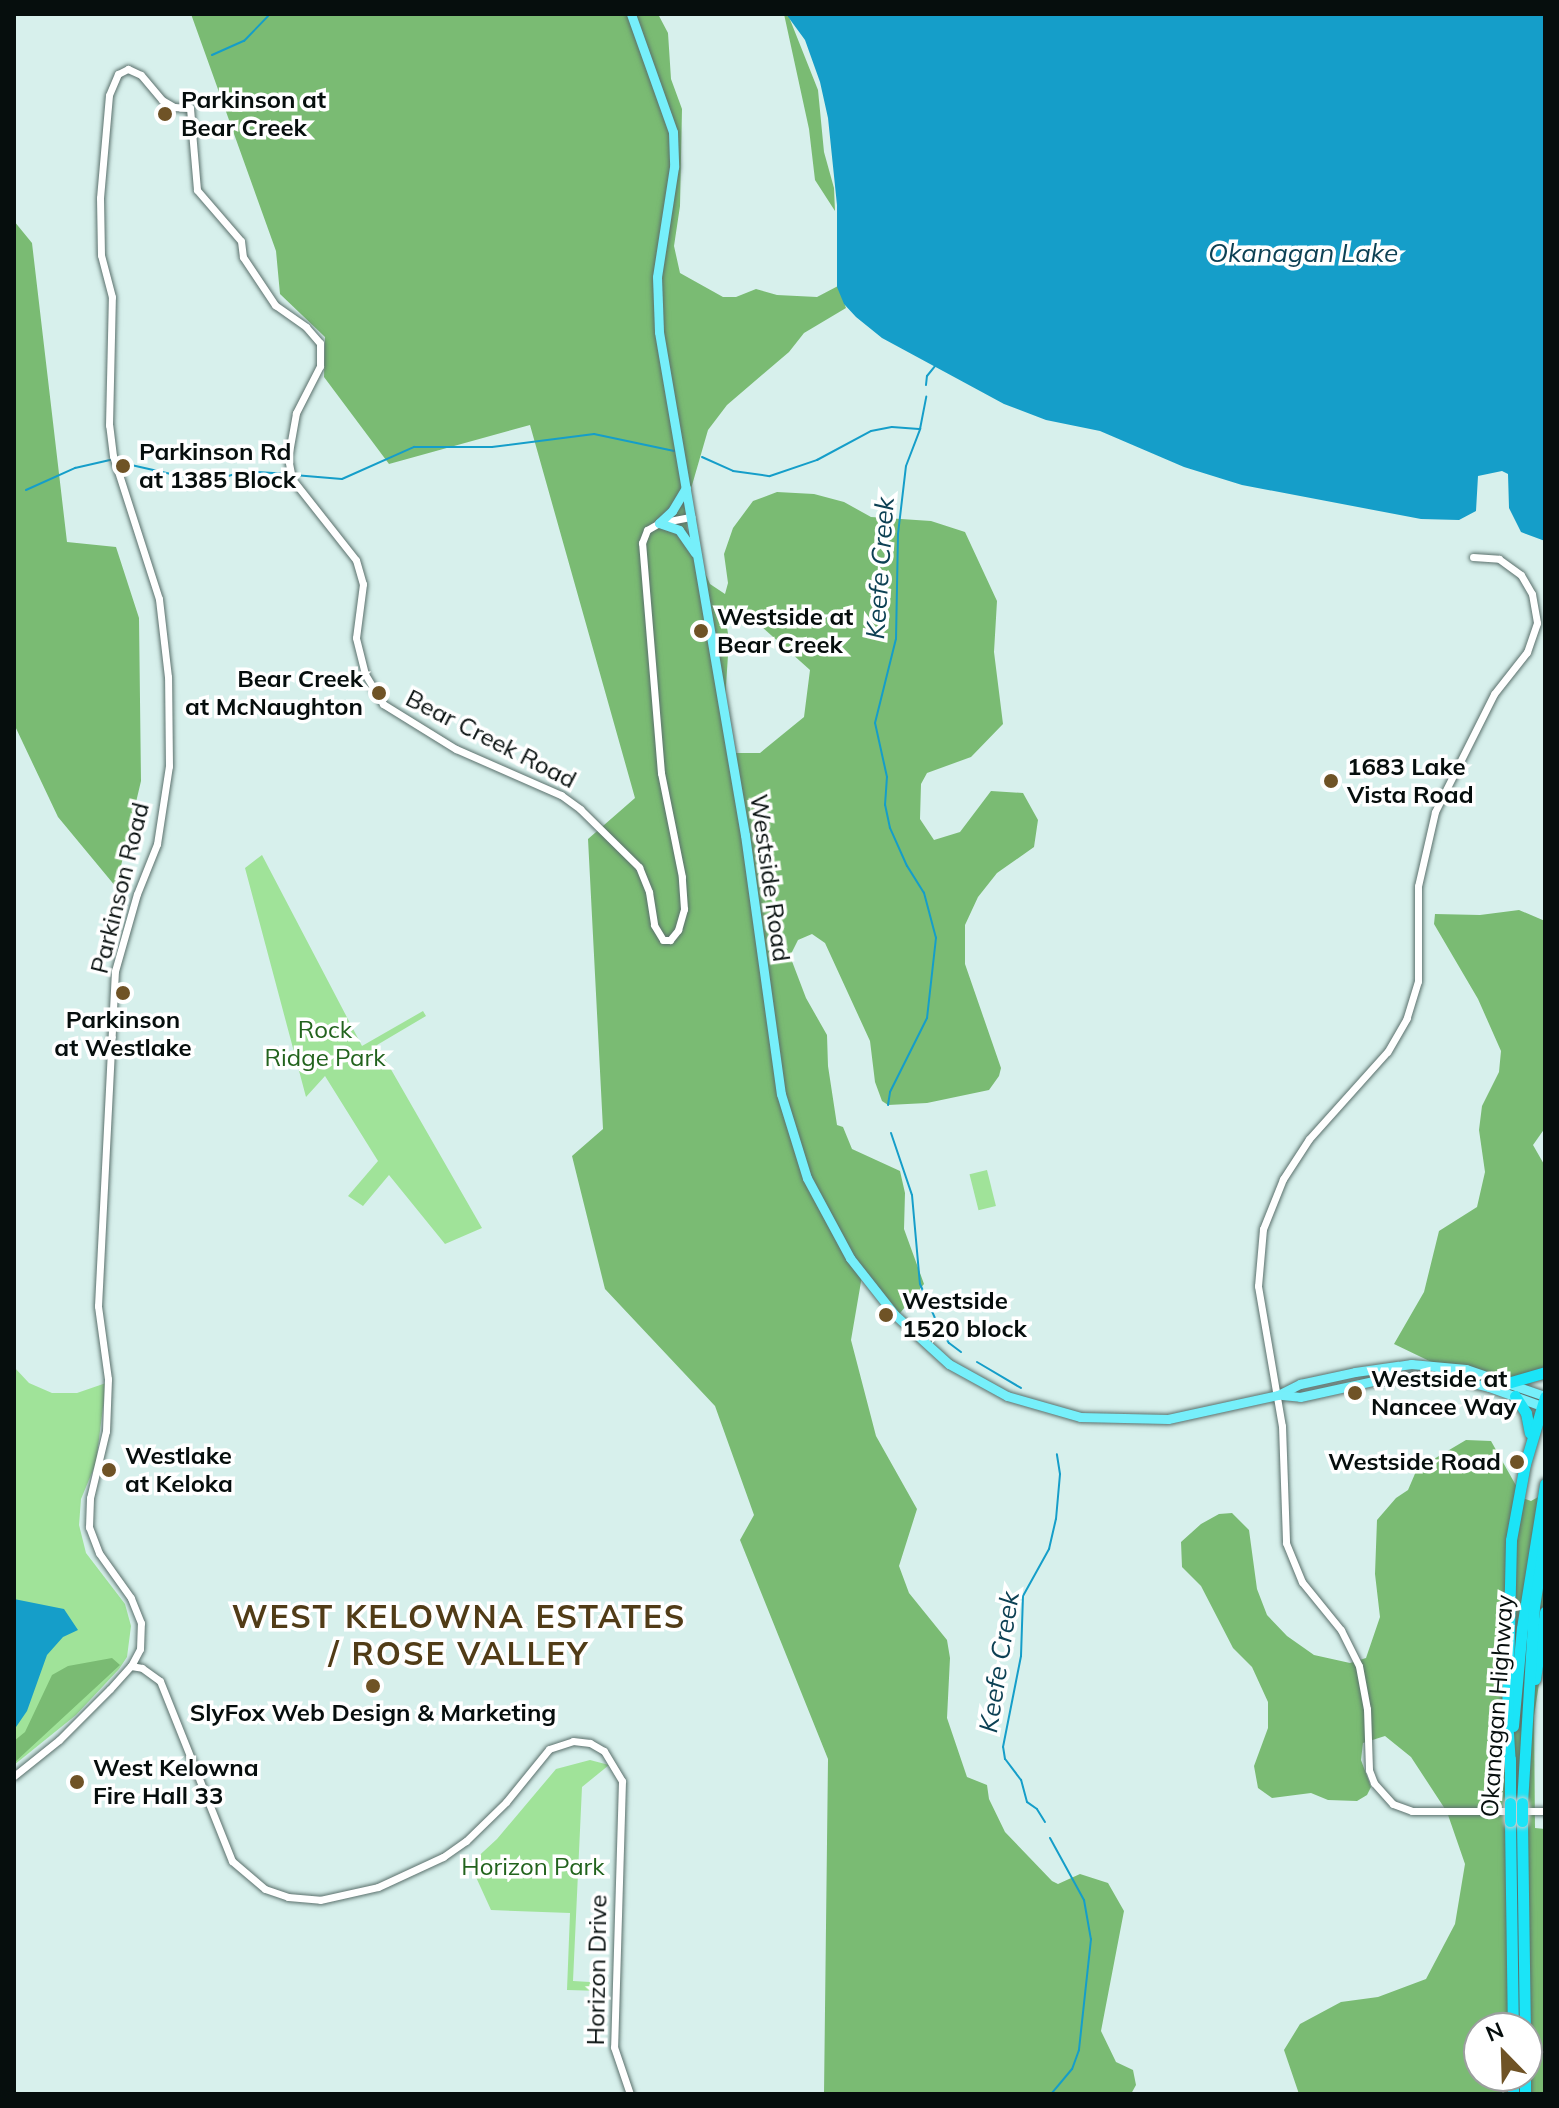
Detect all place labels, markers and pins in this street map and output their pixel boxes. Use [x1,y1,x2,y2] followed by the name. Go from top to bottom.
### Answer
[181,86,326,142] place label: Parkinson at Bear Creek
[156,105,174,123] marker: Parkinson at Bear Creek
[139,438,296,494] place label: Parkinson Rd at 1385 Block
[114,457,132,475] marker: Parkinson Rd at 1385 Block
[717,603,853,659] place label: Westside at Bear Creek
[692,622,710,640] marker: Westside at Bear Creek
[185,665,363,721] place label: Bear Creek at McNaughton
[370,684,388,702] marker: Bear Creek at McNaughton
[1347,753,1474,809] place label: 1683 Lake Vista Road
[1322,772,1340,790] marker: 1683 Lake Vista Road
[114,984,132,1002] marker: Parkinson at Westlake
[54,1006,192,1062] place label: Parkinson at Westlake
[902,1287,1027,1343] place label: Westside 1520 block
[877,1306,895,1324] marker: Westside 1520 block
[1371,1365,1516,1421] place label: Westside at Nancee Way
[1346,1384,1364,1402] marker: Westside at Nancee Way
[125,1442,233,1498] place label: Westlake at Keloka
[1328,1448,1501,1476] place label: Westside Road
[1508,1453,1526,1471] marker: Westside Road
[100,1461,118,1479] marker: Westlake at Keloka
[364,1677,382,1695] marker: SlyFox Web Design & Marketing
[190,1699,556,1727] place label: SlyFox Web Design & Marketing
[93,1754,259,1810] place label: West Kelowna Fire Hall 33
[68,1773,86,1791] marker: West Kelowna Fire Hall 33

